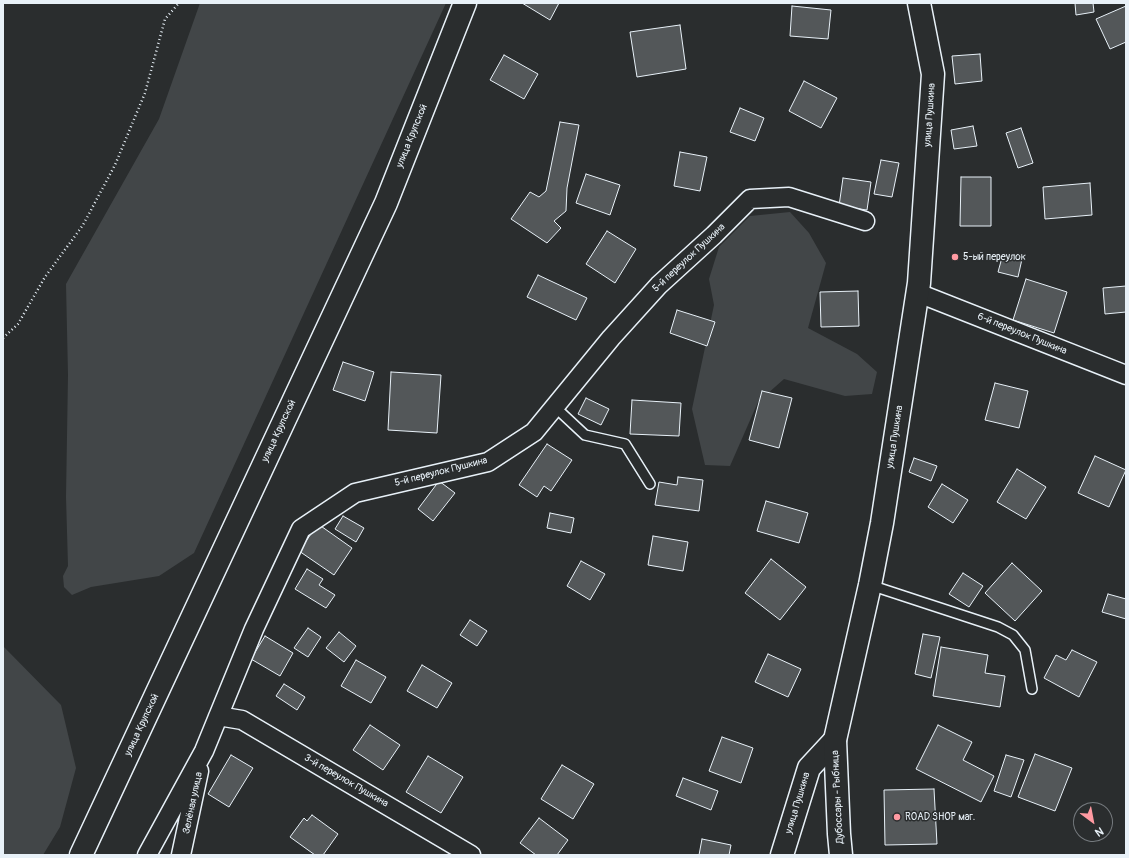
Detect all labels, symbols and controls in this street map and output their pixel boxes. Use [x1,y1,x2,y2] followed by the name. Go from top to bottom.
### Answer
[922,83,938,147] street label: улица Пушкина
[394,103,430,169] street label: улица Крупской
[650,221,728,295] street label: 5-й переулок Пушкина
[963,251,1026,263] place label: 5-ый переулок
[950,252,960,262] marker: 5-ый переулок
[975,311,1069,357] street label: 6-й переулок Пушкина
[259,398,299,464] street label: улица Крупской
[884,405,906,469] street label: улица Пушкина
[393,455,489,489] street label: 5-й переулок Пушкина
[122,692,162,758] street label: улица Крупской
[830,750,846,844] street label: Дубоссары - Рыбница
[302,752,390,810] street label: 3-й переулок Пушкина
[181,771,205,835] street label: Зелёная улица
[783,771,813,835] street label: улица Пушкина
[1073,802,1113,842] north arrow
[905,811,975,823] place label: ROAD SHOP маг.
[892,812,902,822] marker: ROAD SHOP маг.
[1092,824,1106,839] text: N

